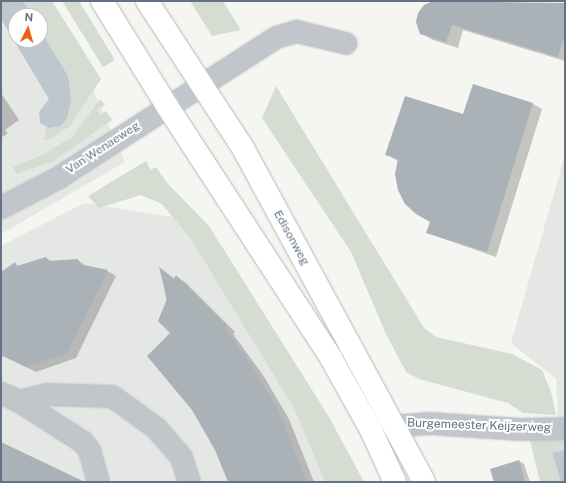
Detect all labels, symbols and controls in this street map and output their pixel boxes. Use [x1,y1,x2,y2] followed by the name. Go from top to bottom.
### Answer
[8,8,48,48] north arrow
[24,11,34,23] text: N
[63,119,143,177] street label: Van Wenaeweg
[270,208,312,268] street label: Edisonweg
[407,416,551,436] street label: Burgemeester Keijzerweg

